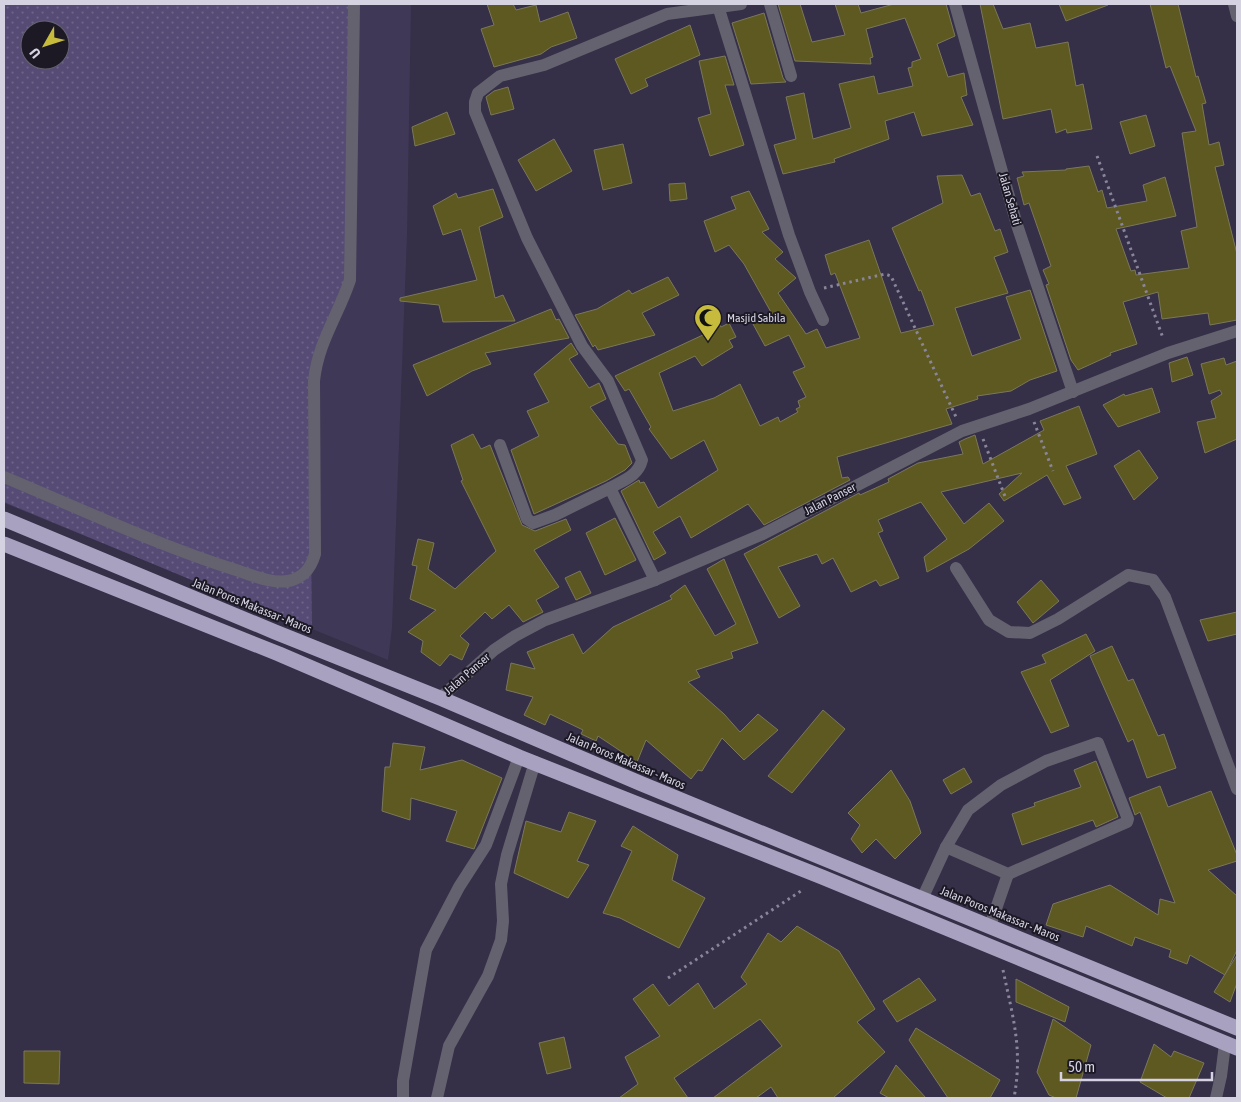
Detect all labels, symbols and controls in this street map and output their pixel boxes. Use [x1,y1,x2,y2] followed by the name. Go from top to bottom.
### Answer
[20,20,70,70] north arrow
[26,45,44,61] text: U
[996,171,1024,227] street label: Jalan Sehati
[693,303,723,342] mosque icon: Masjid Sabila
[727,311,786,325] place label: Masjid Sabila
[802,480,858,518] street label: Jalan Panser
[190,576,314,636] street label: Jalan Poros Makassar - Maros
[441,650,493,698] street label: Jalan Panser
[565,730,687,792] street label: Jalan Poros Makassar - Maros
[938,884,1062,944] street label: Jalan Poros Makassar - Maros
[1061,1050,1212,1082] scale bar
[1068,1058,1095,1075] text: 50 m

